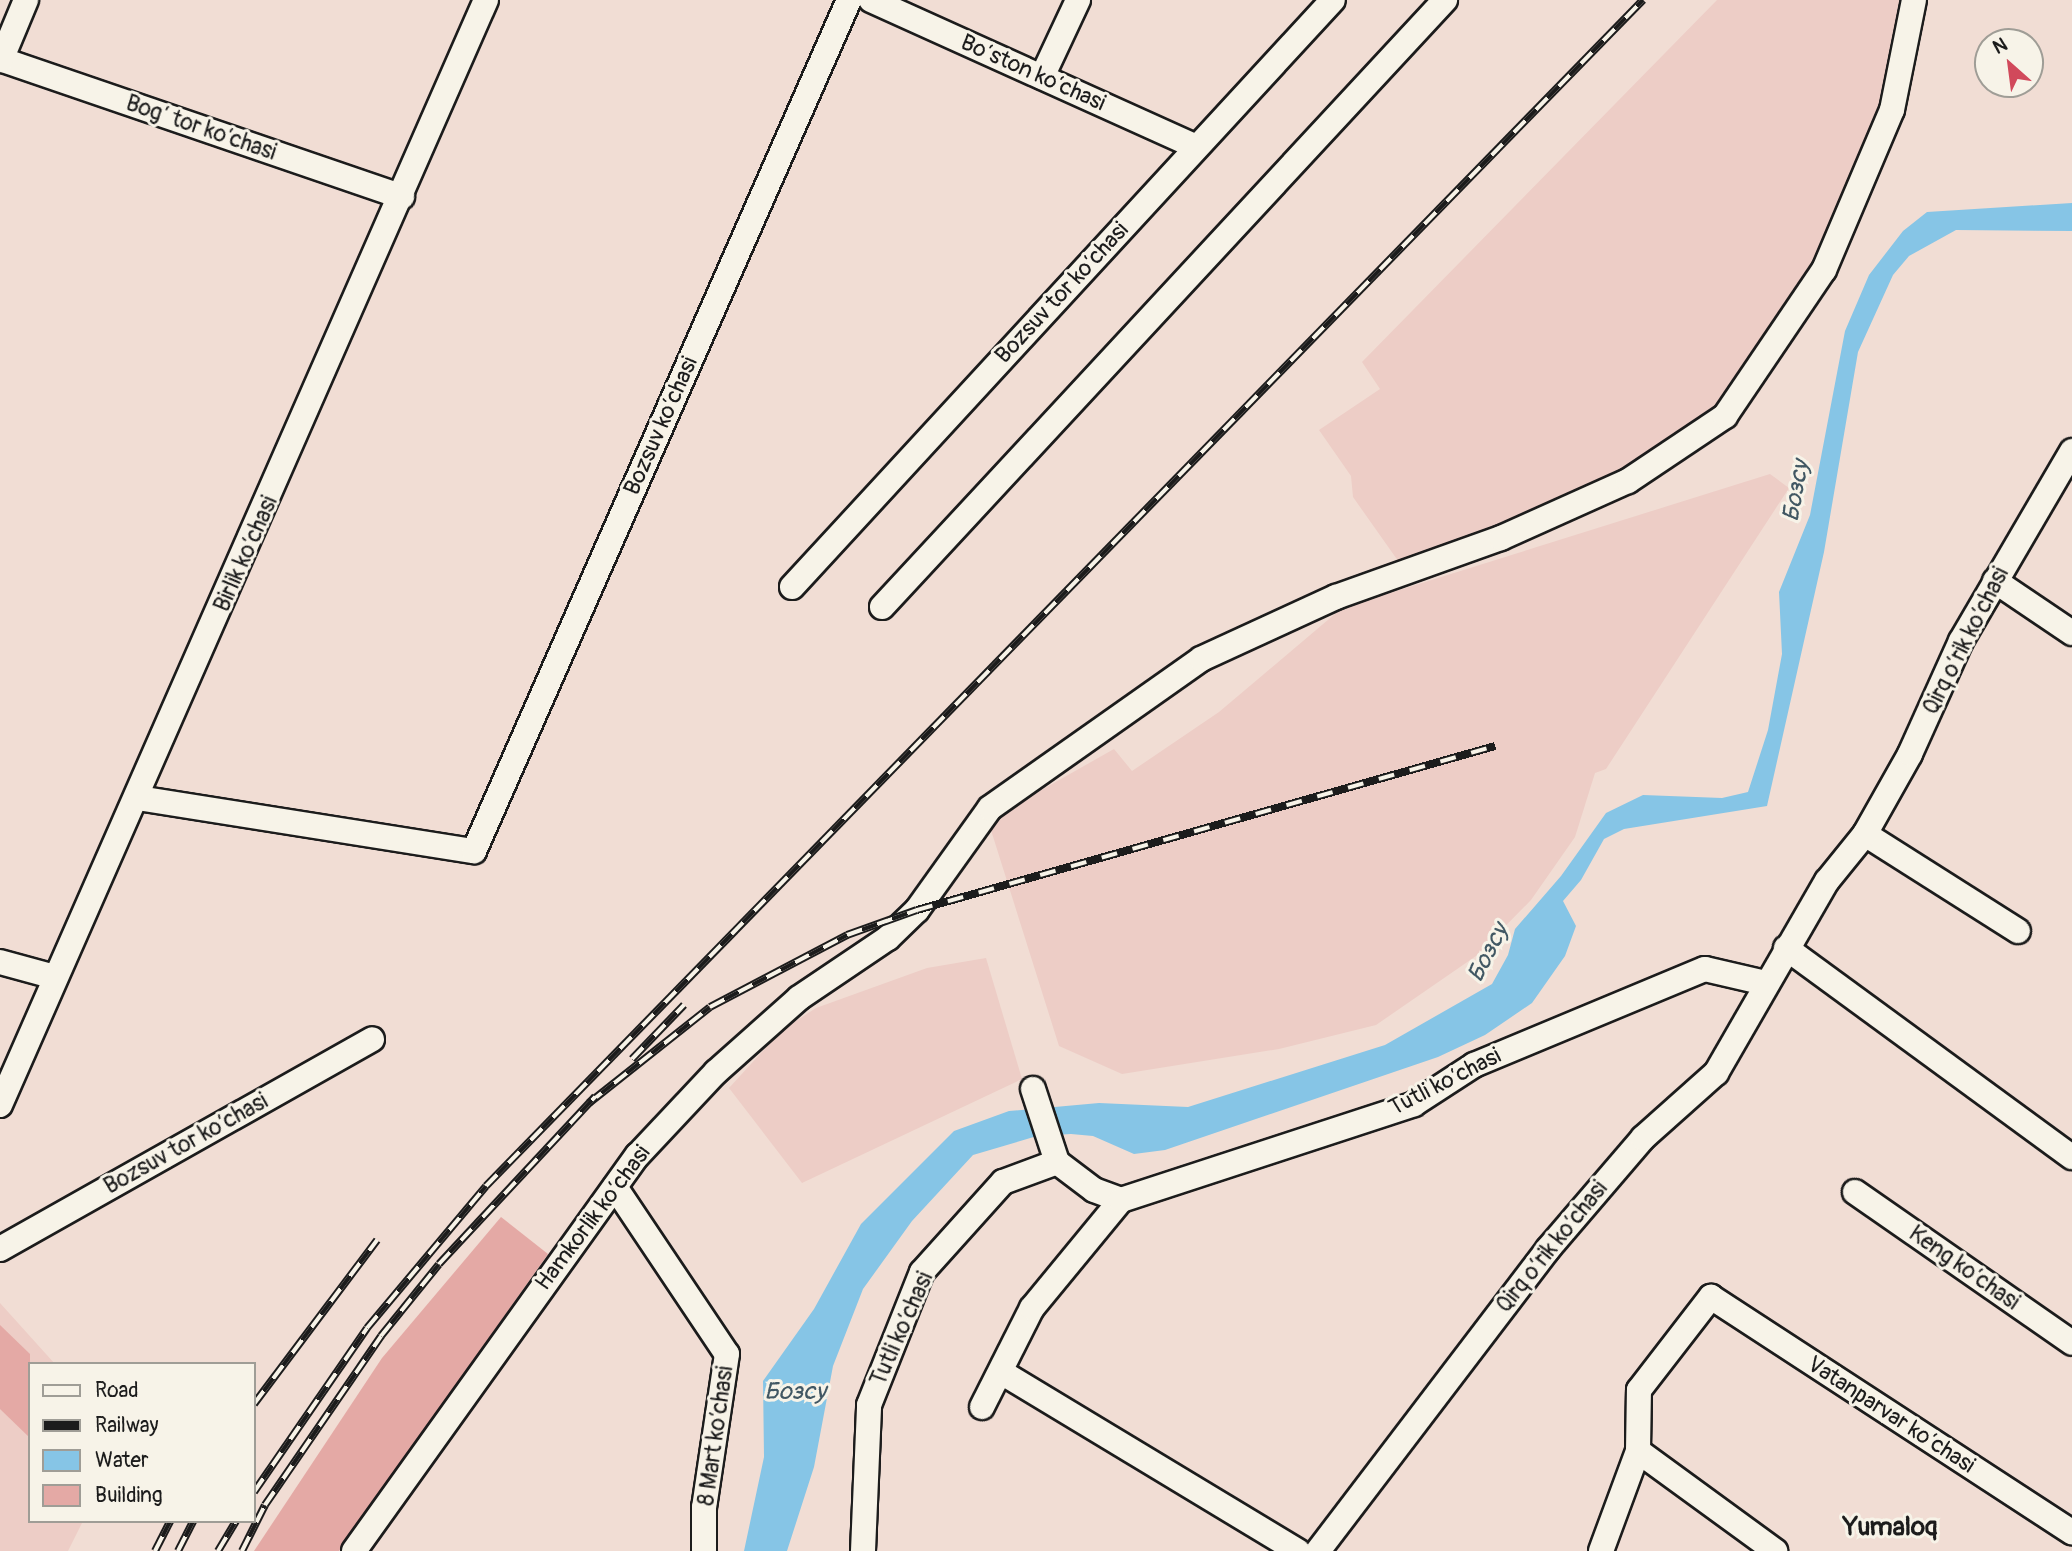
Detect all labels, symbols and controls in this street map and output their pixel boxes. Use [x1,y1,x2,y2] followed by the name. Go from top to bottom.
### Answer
[1974,28,2044,98] north arrow
[956,29,1110,117] street label: Bo‘ston ko‘chasi
[1989,33,2011,60] text: N
[122,89,280,167] street label: Bog‘ tor ko‘chasi
[989,217,1135,369] street label: Bozsuv tor ko‘chasi
[618,353,704,499] street label: Bozsuv ko‘chasi
[1776,458,1816,524] water label: Бозсу
[208,492,284,616] street label: Birlik ko‘chasi
[1917,563,2015,719] street label: Qirq o‘rik ko‘chasi
[1461,919,1515,987] water label: Бозсу
[1385,1042,1505,1122] street label: Tutli ko‘chasi
[99,1088,273,1200] street label: Bozsuv tor ko‘chasi
[530,1140,656,1296] street label: Hamkorlik ko‘chasi
[1490,1175,1614,1319] street label: Qirq o‘rik ko‘chasi
[1903,1220,2025,1316] street label: Keng ko‘chasi
[865,1268,939,1390] street label: Tutli ko‘chasi
[1802,1351,1980,1479] street label: Vatanparvar ko‘chasi
[28,1362,256,1523] legend
[693,1364,739,1508] street label: 8 Mart ko‘chasi
[95,1377,139,1404] text: Road
[764,1378,826,1406] water label: Бозсу
[95,1412,159,1439] text: Railway
[95,1447,148,1474] text: Water
[95,1482,162,1509] text: Building
[1843,1512,1937,1544] district label: Yumaloq

